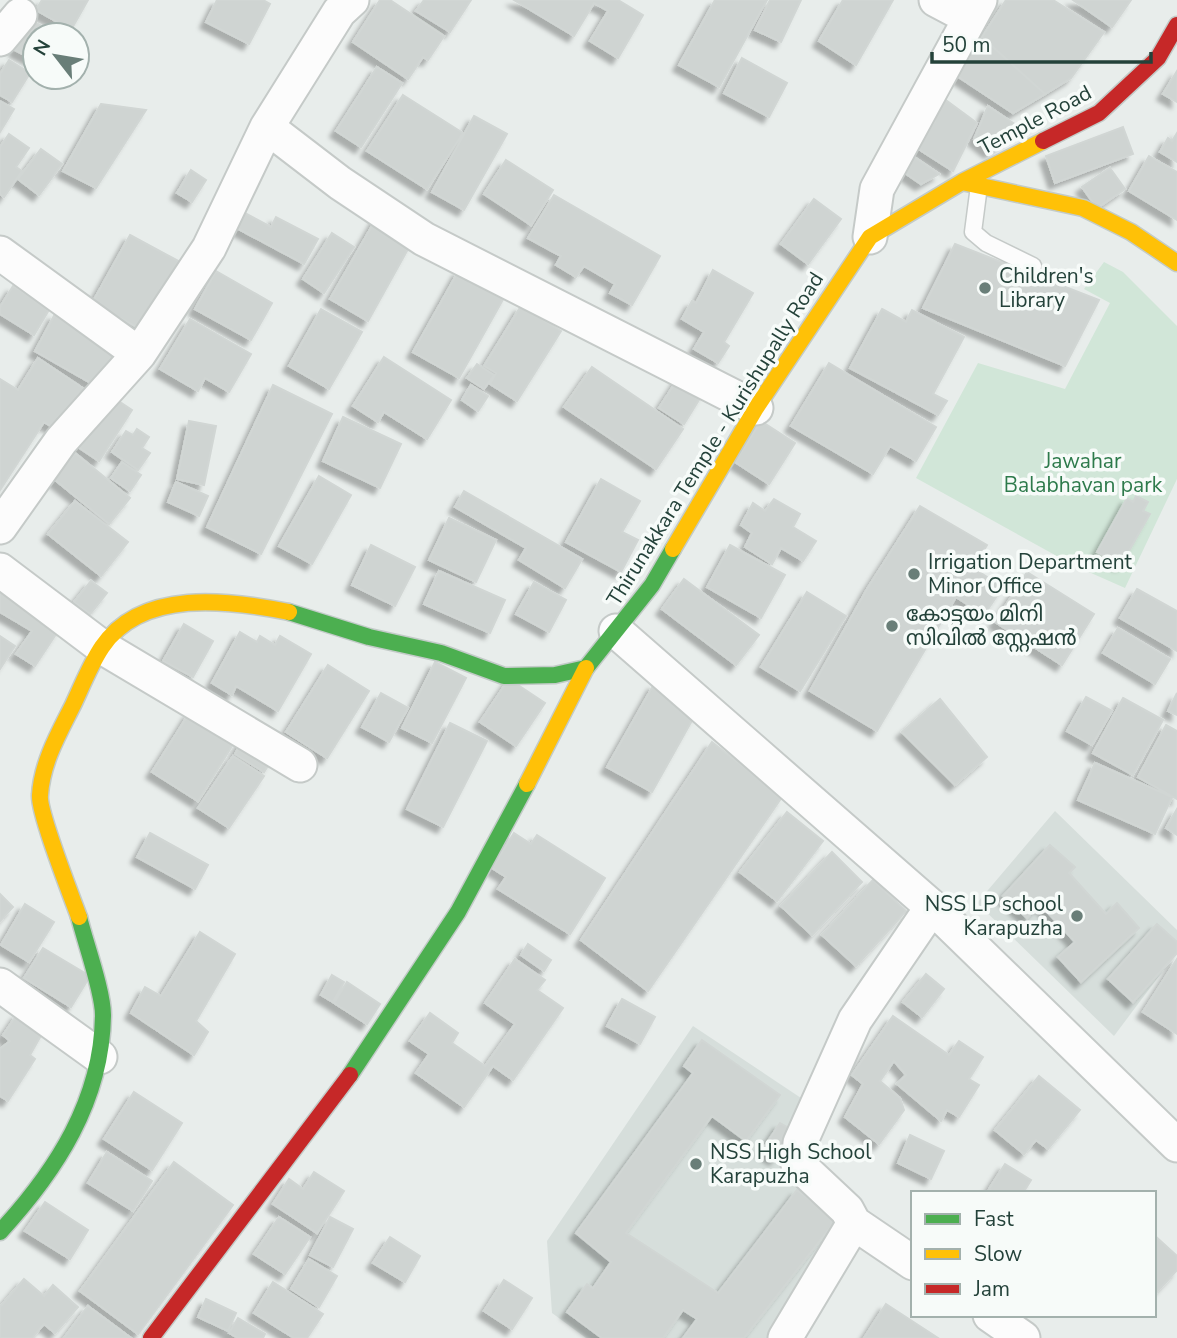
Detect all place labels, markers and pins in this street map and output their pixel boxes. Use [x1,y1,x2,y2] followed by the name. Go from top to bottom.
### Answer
[999,262,1094,314] place label: Children's Library
[977,280,993,296] marker: Children's Library
[928,548,1133,600] place label: Irrigation Department Minor Office
[906,566,922,582] marker: Irrigation Department Minor Office
[906,600,1077,652] place label: കോട്ടയം മിനി സിവിൽ സ്റ്റേഷൻ
[884,618,900,634] marker: കോട്ടയം മിനി സിവിൽ സ്റ്റേഷൻ
[925,890,1064,942] place label: NSS LP school Karapuzha
[1069,908,1085,924] marker: NSS LP school Karapuzha
[710,1138,872,1190] place label: NSS High School Karapuzha
[688,1156,704,1172] marker: NSS High School Karapuzha

